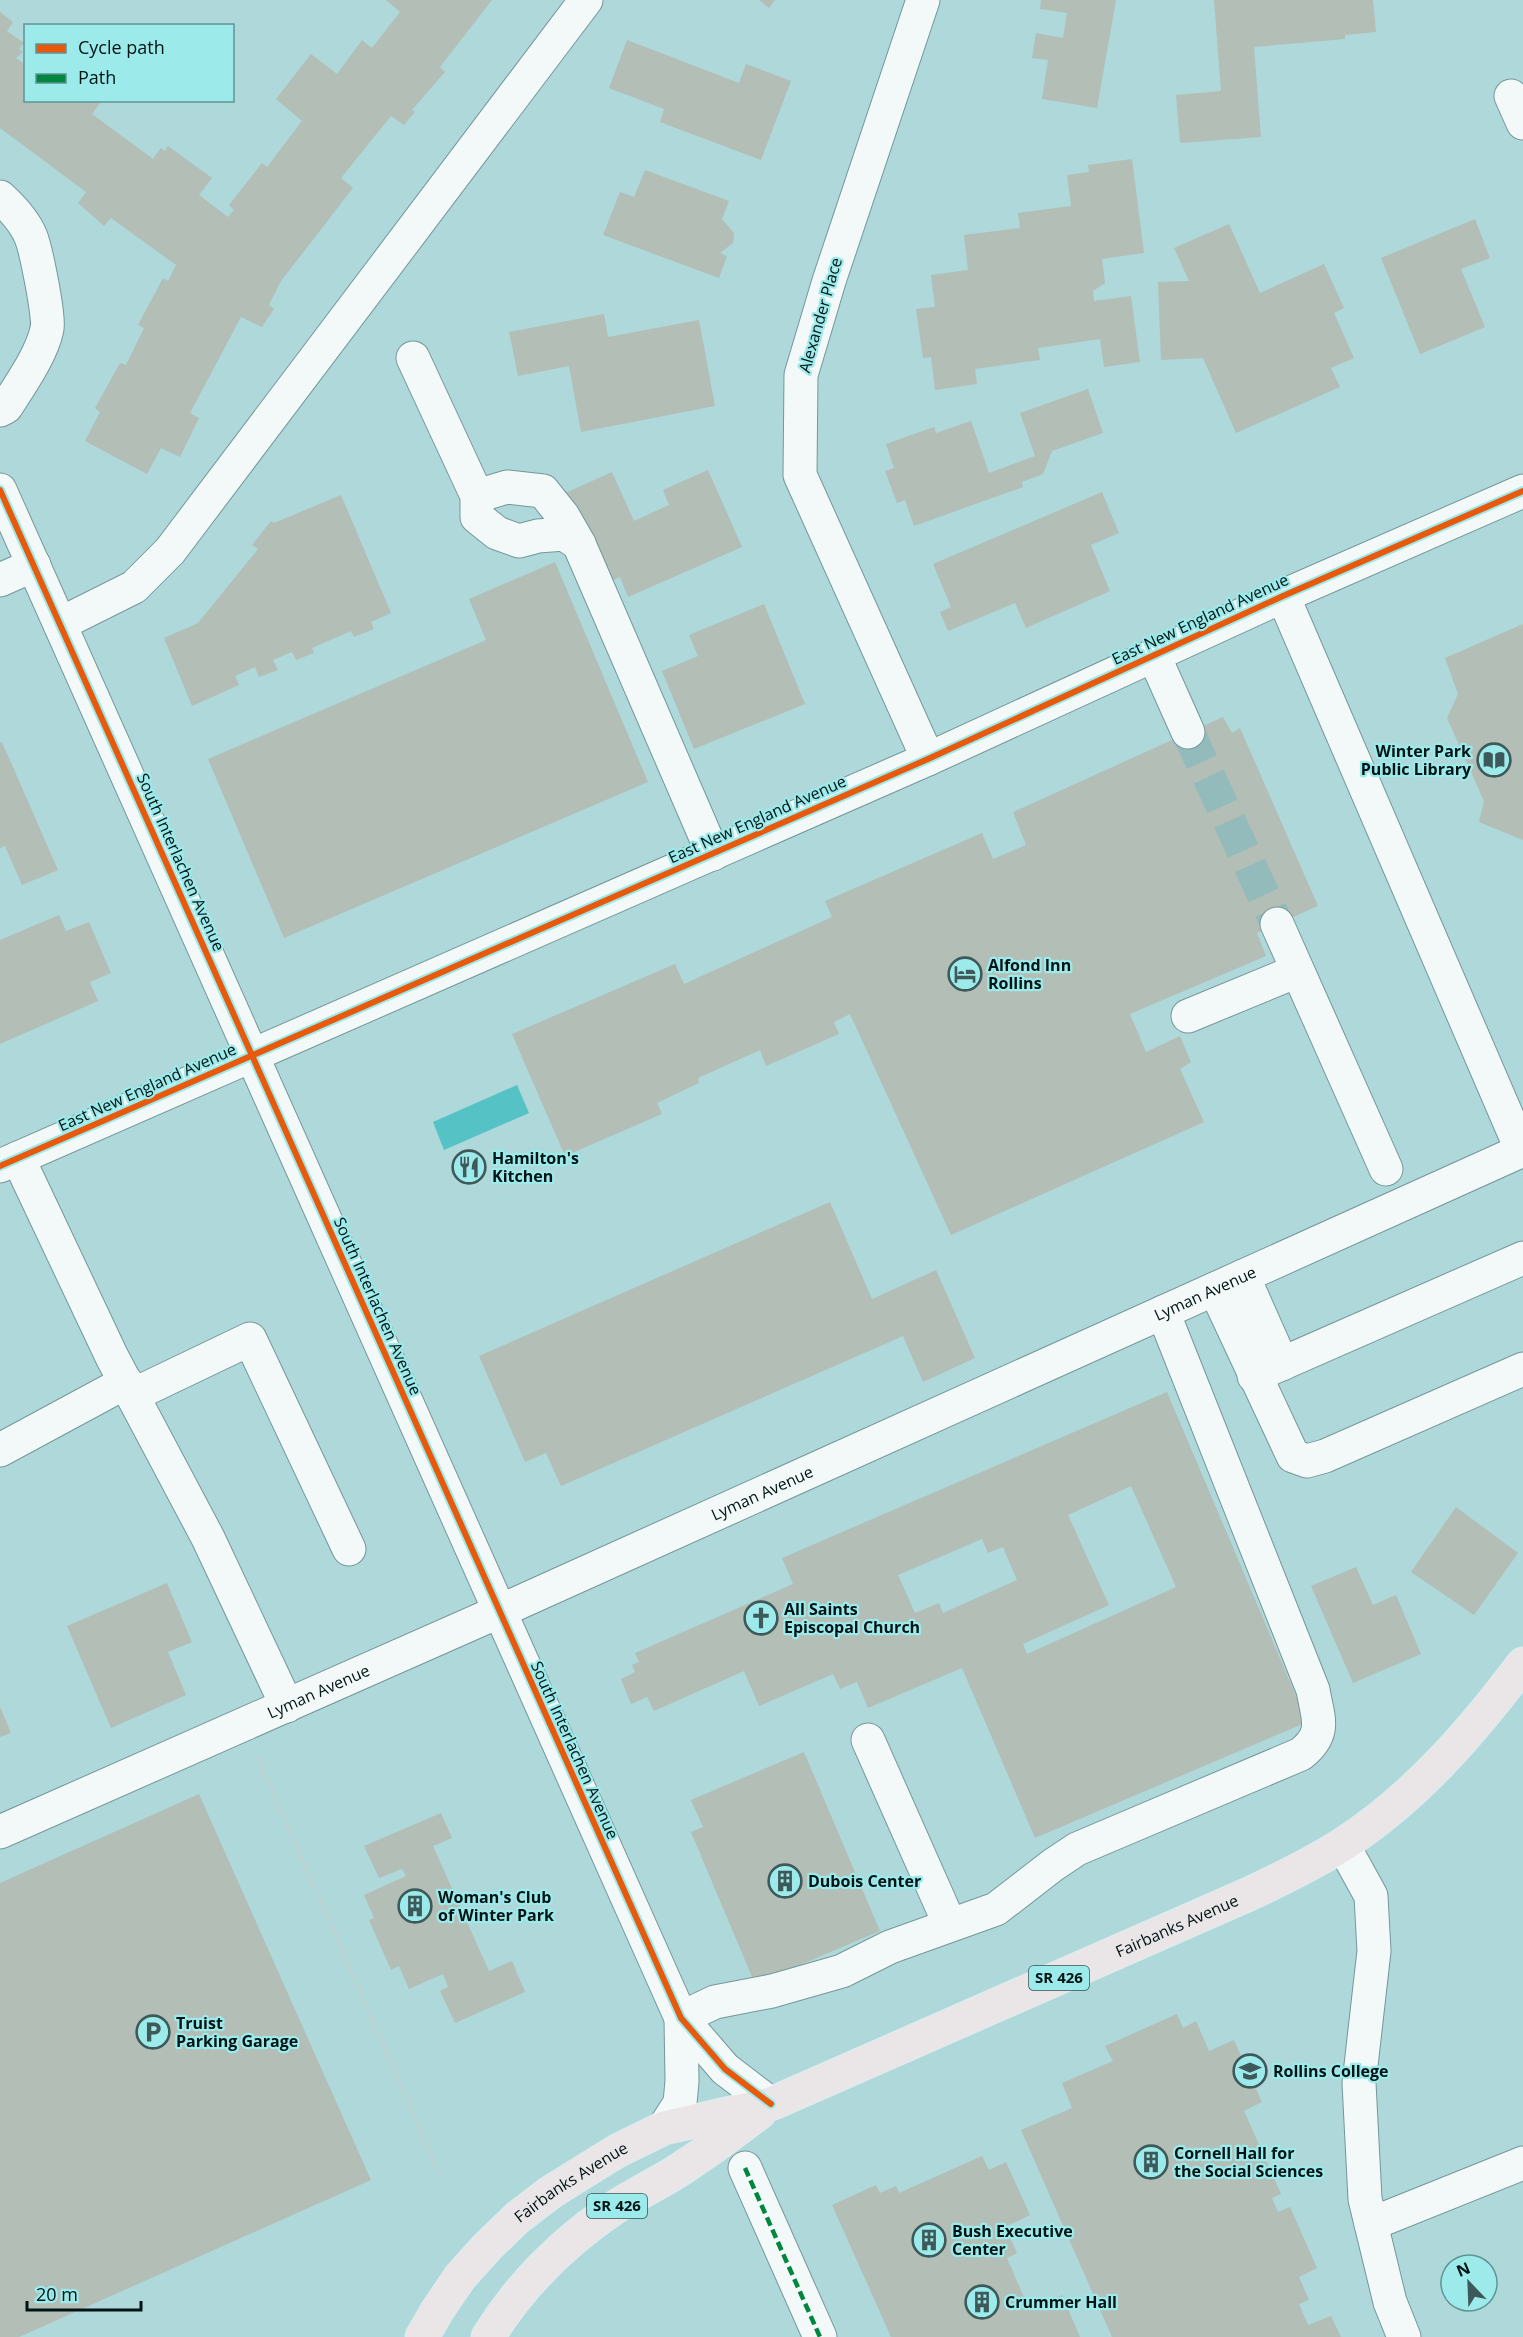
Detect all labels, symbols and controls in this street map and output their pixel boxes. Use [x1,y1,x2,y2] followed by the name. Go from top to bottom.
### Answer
[24,24,234,102] legend
[78,35,165,59] text: Cycle path
[78,65,116,89] text: Path
[793,255,847,375] street label: Alexander Place
[1108,568,1292,670] street label: East New England Avenue
[1361,740,1472,780] place label: Winter Park Public Library
[1476,742,1512,778] library icon: Winter Park Public Library
[132,770,230,954] street label: South Interlachen Avenue
[665,770,849,868] street label: East New England Avenue
[988,954,1071,994] place label: Alfond Inn Rollins
[947,956,983,992] hotel icon: Alfond Inn Rollins
[55,1038,239,1136] street label: East New England Avenue
[492,1147,579,1187] place label: Hamilton's Kitchen
[451,1149,487,1185] restaurant icon: Hamilton's Kitchen
[329,1214,427,1398] street label: South Interlachen Avenue
[1151,1261,1260,1326] street label: Lyman Avenue
[707,1460,817,1526] street label: Lyman Avenue
[784,1598,920,1638] place label: All Saints Episcopal Church
[743,1600,779,1636] church icon: All Saints Episcopal Church
[526,1658,624,1842] street label: South Interlachen Avenue
[264,1659,373,1724] street label: Lyman Avenue
[767,1863,803,1899] building icon: Dubois Center
[808,1870,921,1892] place label: Dubois Center
[438,1886,554,1926] place label: Woman's Club of Winter Park
[397,1888,433,1924] building icon: Woman's Club of Winter Park
[1112,1889,1242,1962] street label: Fairbanks Avenue
[1029,1966,1089,1990] road number: SR 426
[176,2012,298,2052] place label: Truist Parking Garage
[135,2014,171,2050] parking icon: Truist Parking Garage
[1232,2053,1268,2089] school or university icon: Rollins College
[1273,2060,1389,2082] place label: Rollins College
[509,2137,631,2227] street label: Fairbanks Avenue
[1174,2142,1323,2182] place label: Cornell Hall for the Social Sciences
[1133,2144,1169,2180] building icon: Cornell Hall for the Social Sciences
[587,2194,647,2218] road number: SR 426
[952,2220,1073,2260] place label: Bush Executive Center
[911,2222,947,2258] building icon: Bush Executive Center
[1439,2253,1499,2313] north arrow
[1453,2257,1473,2282] text: N
[27,2274,141,2312] scale bar
[36,2282,78,2306] text: 20 m
[964,2284,1000,2320] building icon: Crummer Hall
[1005,2291,1117,2313] place label: Crummer Hall

